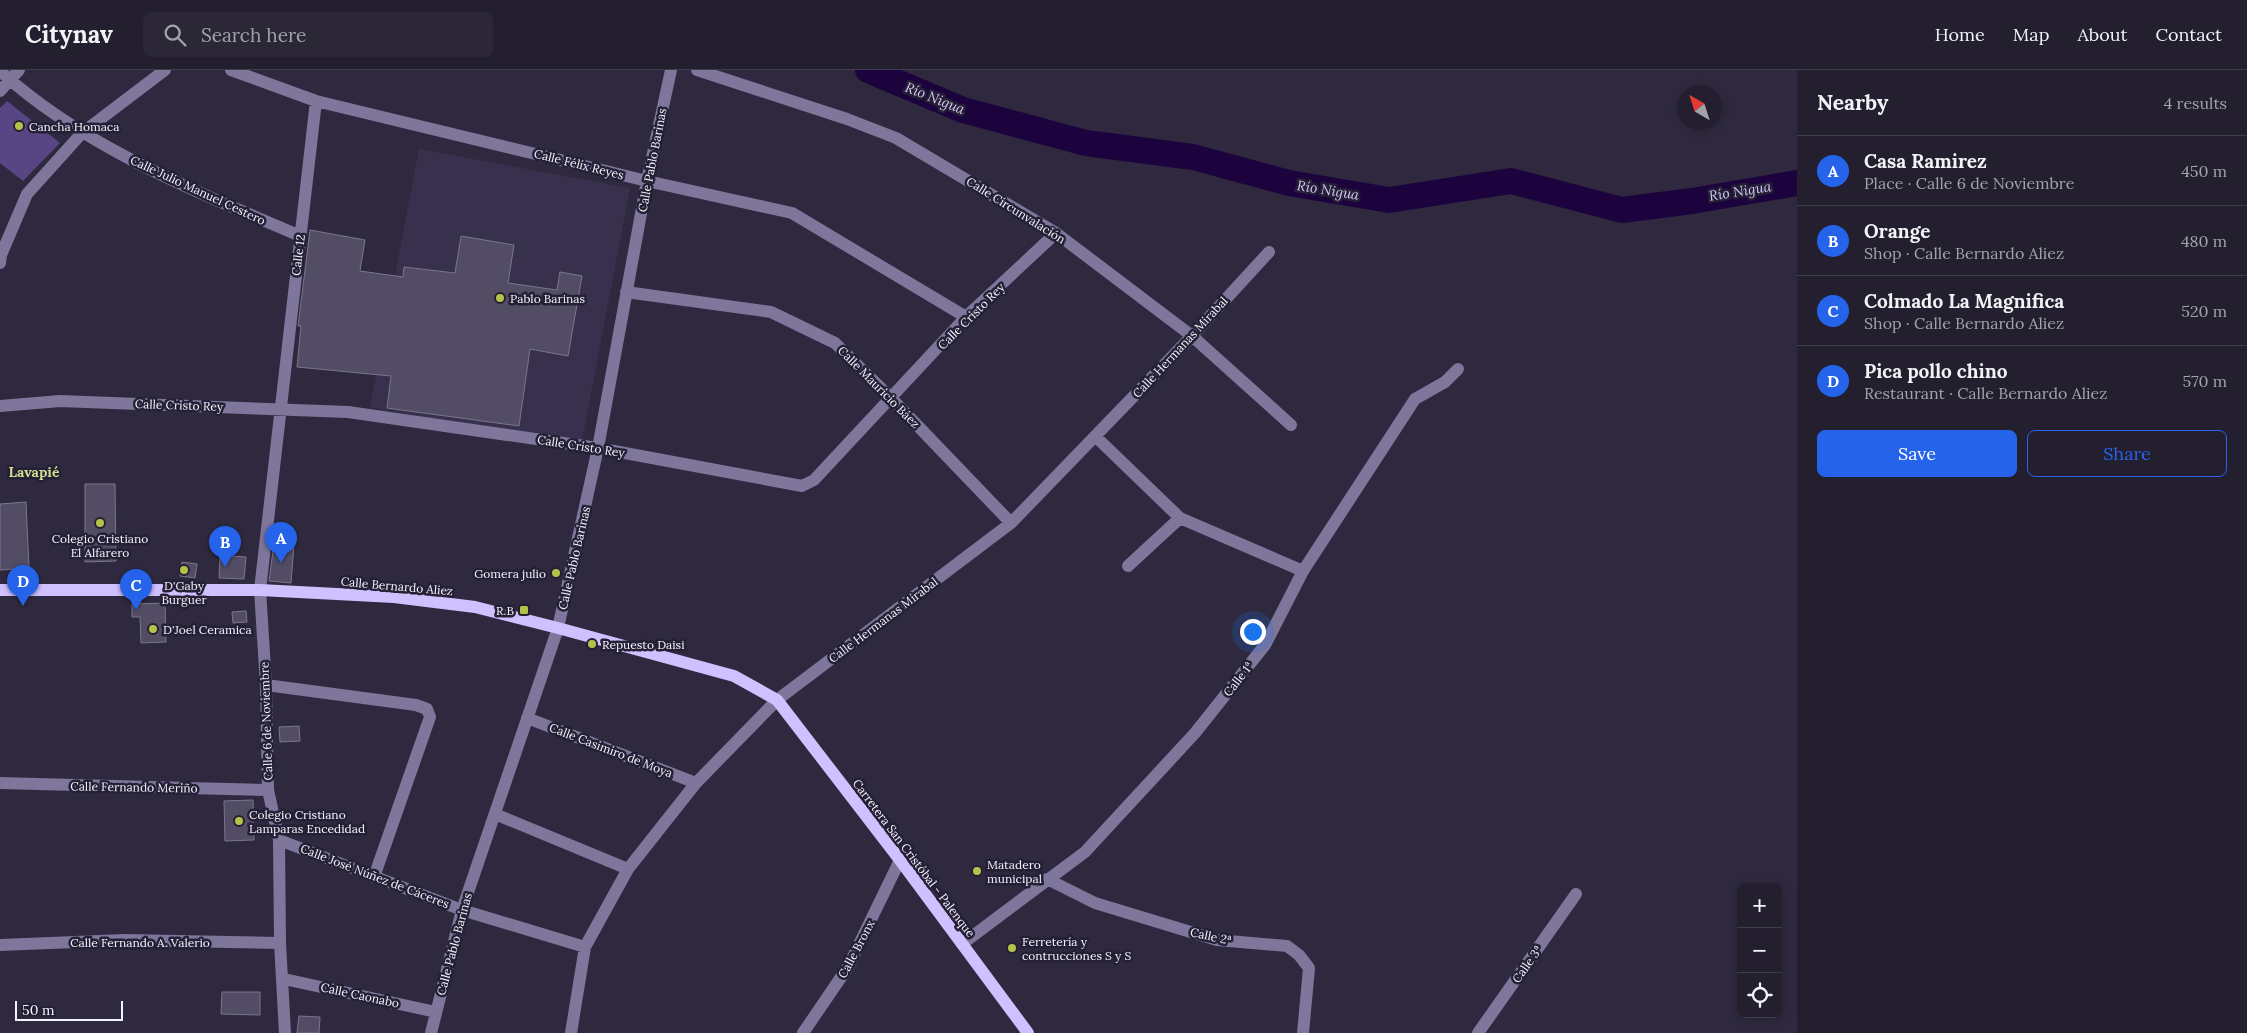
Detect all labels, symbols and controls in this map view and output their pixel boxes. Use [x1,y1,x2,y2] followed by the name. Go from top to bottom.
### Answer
[143,12,493,57] search box
[25,19,113,50] text: Citynav
[161,21,189,49] icon: search
[201,23,306,47] text: Search here
[1935,23,1985,46] text: Home
[2013,23,2049,46] text: Map
[2077,23,2127,46] text: About
[2155,23,2222,46] text: Contact
[903,78,968,118] water label: Río Nigua
[1677,85,1722,130] north arrow
[1817,89,1888,116] text: Nearby
[2164,93,2227,113] text: 4 results
[635,106,670,213] street label: Calle Pablo Barinas
[29,119,119,134] place label: Cancha Homaca
[13,120,25,132] marker: Cancha Homaca
[533,146,626,183] street label: Calle Félix Reyes
[1864,149,1987,173] text: Casa Ramirez
[128,152,268,228] street label: Calle Julio Manuel Cestero
[1828,161,1838,181] text: A
[2181,161,2227,181] text: 450 m
[964,173,1068,247] street label: Calle Circunvalación
[1864,173,2074,193] text: Place · Calle 6 de Noviembre
[1296,176,1361,204] water label: Río Nigua
[1708,177,1773,205] water label: Río Nigua
[1864,219,1930,243] text: Orange
[1828,231,1838,251] text: B
[2181,231,2227,251] text: 480 m
[288,233,308,277] street label: Calle 12
[1864,243,2064,263] text: Shop · Calle Bernardo Aliez
[934,279,1008,353] street label: Calle Cristo Rey
[1864,289,2064,313] text: Colmado La Magnifica
[510,291,586,306] place label: Pablo Barinas
[494,292,506,304] marker: Pablo Barinas
[1129,293,1231,401] street label: Calle Hermanas Mirabal
[1827,301,1839,321] text: C
[2181,301,2227,321] text: 520 m
[1864,313,2064,333] text: Shop · Calle Bernardo Aliez
[835,343,923,431] street label: Calle Mauricio Báez
[1864,359,2008,383] text: Pica pollo chino
[1827,371,1839,391] text: D
[2182,371,2227,391] text: 570 m
[1864,383,2107,403] text: Restaurant · Calle Bernardo Aliez
[135,396,224,414] street label: Calle Cristo Rey
[1817,430,2017,477] button: Save
[2027,430,2227,477] button: Share
[536,432,626,460] street label: Calle Cristo Rey
[9,463,60,481] district label: Lavapié
[555,504,593,611] street label: Calle Pablo Barinas
[94,517,106,529] marker: Colegio Cristiano El Alfarero
[265,522,297,563] pin: A
[209,526,241,567] pin: B
[52,531,148,560] place label: Colegio Cristiano El Alfarero
[178,564,190,576] marker: D'Gaby Burguer
[7,565,39,606] pin: D
[474,566,546,581] place label: Gomera julio
[550,567,562,579] marker: Gomera julio
[120,569,152,610] pin: C
[340,574,454,598] street label: Calle Bernardo Aliez
[825,574,941,666] street label: Calle Hermanas Mirabal
[161,578,207,607] place label: D'Gaby Burguer
[496,603,514,618] place label: R.B
[518,604,530,616] marker: R.B
[1240,619,1266,645] your location
[163,622,252,637] place label: D'Joel Ceramica
[147,623,159,635] marker: D'Joel Ceramica
[602,637,685,652] place label: Repuesto Daisi
[586,638,598,650] marker: Repuesto Daisi
[1220,659,1256,699] street label: Calle 1ª
[256,661,276,781] street label: Calle 6 de Noviembre
[547,720,675,780] street label: Calle Casimiro de Moya
[850,776,979,940] street label: Carretera San Cristóbal - Palenque
[70,778,198,796] street label: Calle Fernando Meriño
[249,807,365,836] place label: Colegio Cristiano Lamparas Encedidad
[233,815,245,827] marker: Colegio Cristiano Lamparas Encedidad
[298,841,452,912] street label: Calle José Núñez de Cáceres
[987,857,1042,886] place label: Matadero municipal
[971,865,983,877] marker: Matadero municipal
[1737,883,1782,1018] map controls
[1737,883,1782,928] button: +
[433,891,475,997] street label: Calle Pablo Barinas
[834,917,878,981] street label: Calle Bronx
[1189,924,1233,948] street label: Calle 2ª
[1737,928,1782,973] button: −
[1022,934,1132,963] place label: Ferretería y contrucciones S y S
[70,935,210,950] street label: Calle Fernando A. Valerio
[1006,942,1018,954] marker: Ferretería y contrucciones S y S
[1509,942,1545,986] street label: Calle 3ª
[1737,973,1782,1018] button: locate
[319,979,401,1011] street label: Calle Caonabo
[15,998,122,1021] scale bar
[22,1001,55,1019] text: 50 m

